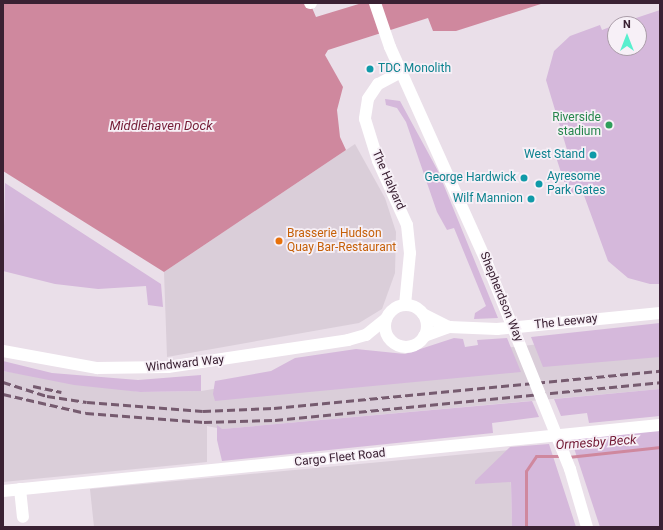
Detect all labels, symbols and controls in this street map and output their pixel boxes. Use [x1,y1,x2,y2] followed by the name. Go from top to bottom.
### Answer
[607,16,647,56] north arrow
[623,18,631,31] text: N
[378,62,451,76] place label: TDC Monolith
[365,64,375,74] marker: TDC Monolith
[552,111,601,139] place label: Riverside stadium
[109,118,213,134] water label: Middlehaven Dock
[604,120,614,130] marker: Riverside stadium
[368,148,408,212] street label: The Halyard
[524,148,585,162] place label: West Stand
[588,150,598,160] marker: West Stand
[547,170,605,198] place label: Ayresome Park Gates
[424,171,516,185] place label: George Hardwick
[519,173,529,183] marker: George Hardwick
[534,179,544,189] marker: Ayresome Park Gates
[453,192,523,206] place label: Wilf Mannion
[526,194,536,204] marker: Wilf Mannion
[287,227,396,255] place label: Brasserie Hudson Quay Bar-Restaurant
[274,236,284,246] marker: Brasserie Hudson Quay Bar-Restaurant
[476,250,526,344] street label: Shepherdson Way
[534,312,598,332] street label: The Leeway
[145,353,225,375] street label: Windward Way
[555,432,637,454] water label: Ormesby Beck
[294,446,386,470] street label: Cargo Fleet Road

